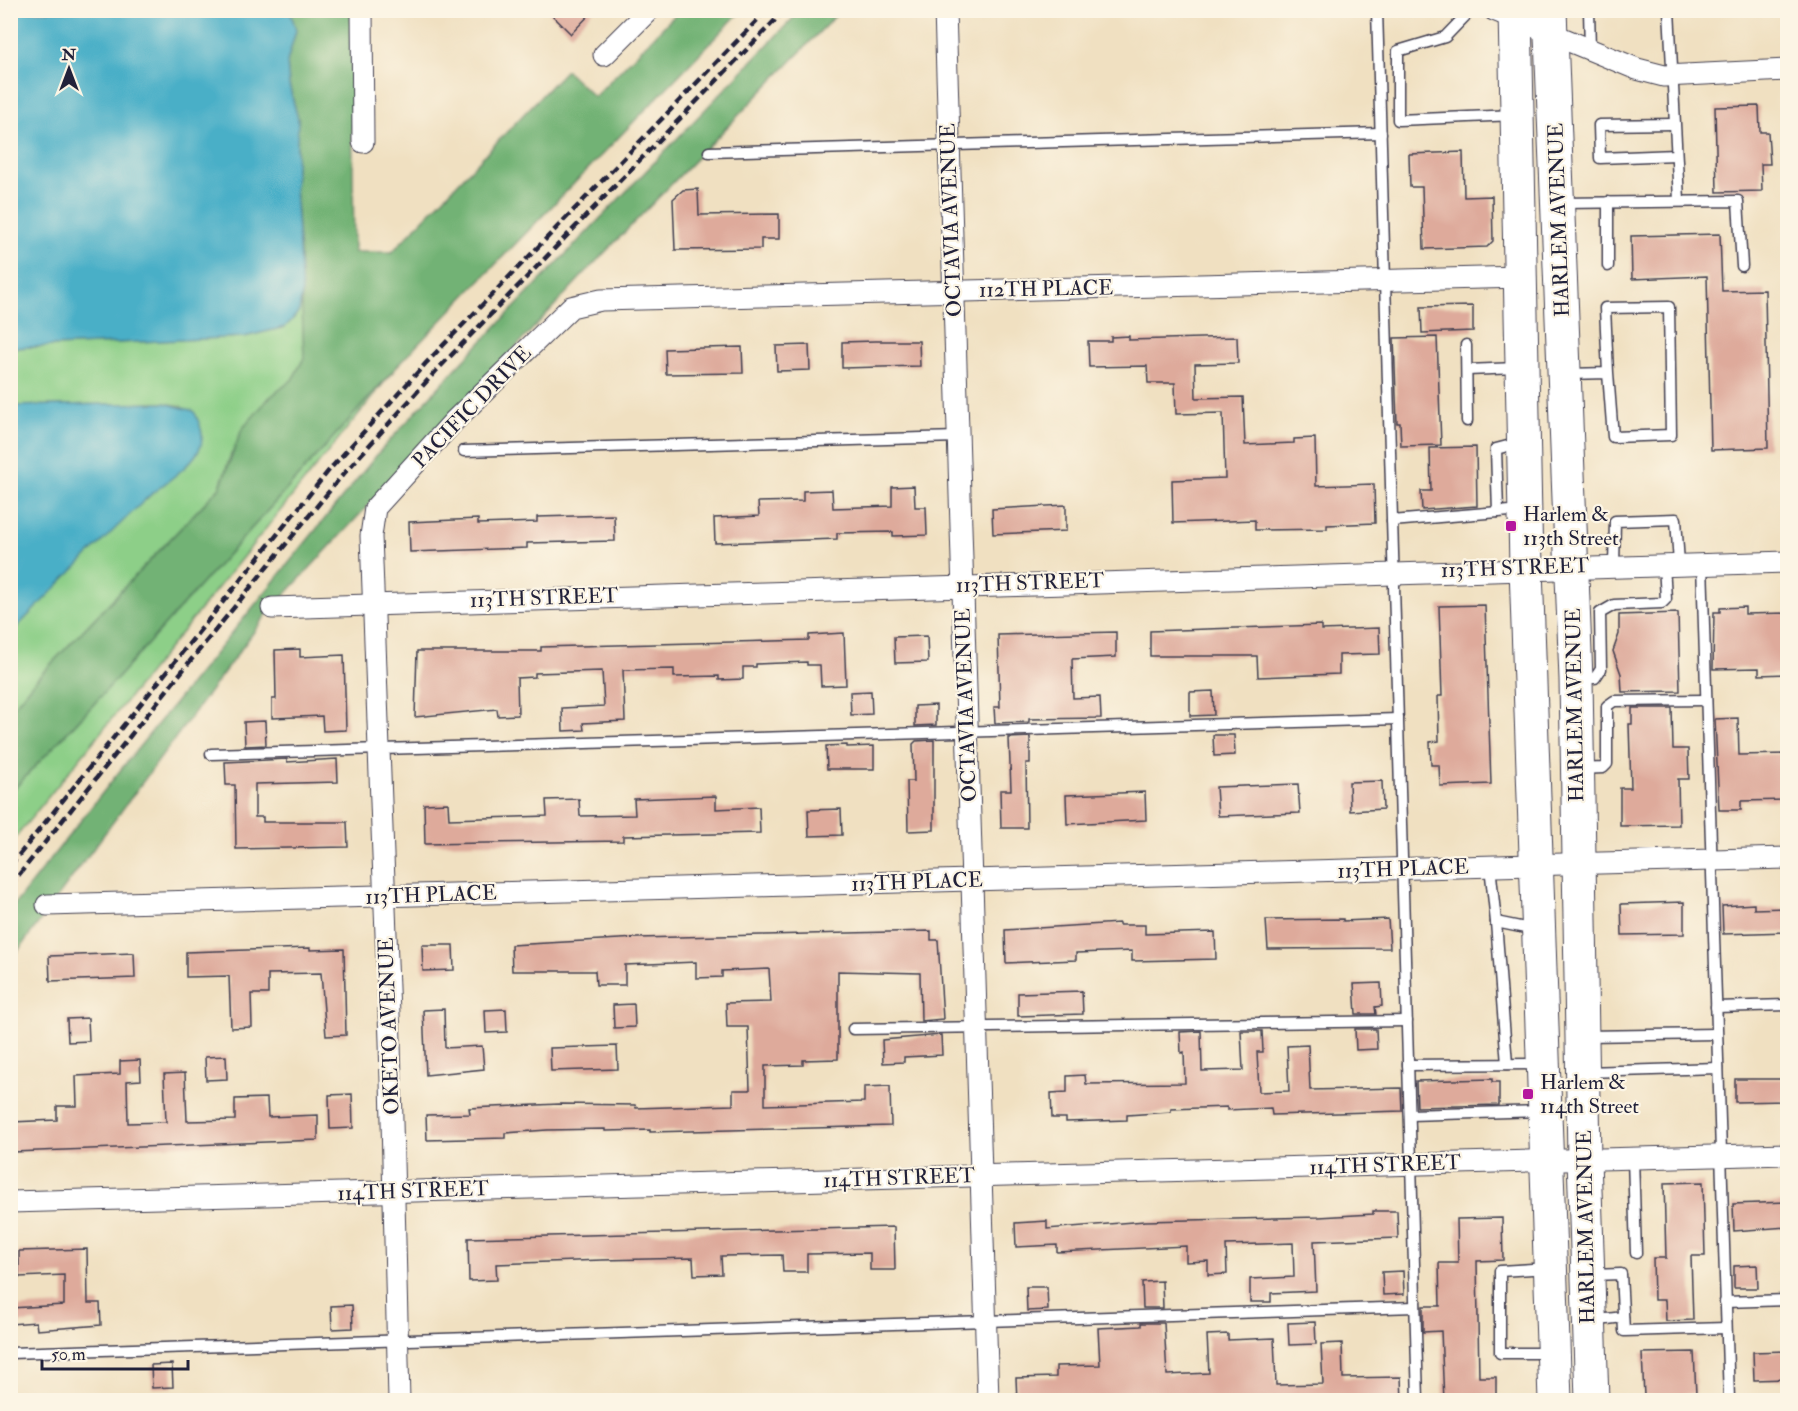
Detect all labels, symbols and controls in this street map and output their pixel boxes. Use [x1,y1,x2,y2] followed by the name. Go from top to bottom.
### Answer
[39,39,99,99] north arrow
[61,45,77,65] text: N
[1542,122,1576,318] street label: HARLEM AVENUE
[934,123,968,317] street label: OCTAVIA AVENUE
[979,274,1113,304] street label: 112TH PLACE
[407,340,537,474] street label: PACIFIC DRIVE
[1523,501,1619,552] place label: Harlem & 113th Street
[1504,519,1518,533] marker: Harlem & 113th Street
[1440,552,1590,584] street label: 113TH STREET
[955,567,1105,599] street label: 113TH STREET
[469,582,619,614] street label: 113TH STREET
[949,608,983,802] street label: OCTAVIA AVENUE
[1560,608,1590,802] street label: HARLEM AVENUE
[1337,853,1469,885] street label: 113TH PLACE
[851,866,983,898] street label: 113TH PLACE
[365,879,497,911] street label: 113TH PLACE
[372,937,406,1115] street label: OKETO AVENUE
[1540,1069,1639,1120] place label: Harlem & 114th Street
[1521,1087,1535,1101] marker: Harlem & 114th Street
[1571,1130,1601,1324] street label: HARLEM AVENUE
[1309,1149,1462,1181] street label: 114TH STREET
[823,1162,976,1194] street label: 114TH STREET
[337,1175,490,1207] street label: 114TH STREET
[42,1333,188,1371] scale bar
[51,1343,86,1366] text: 50 m

